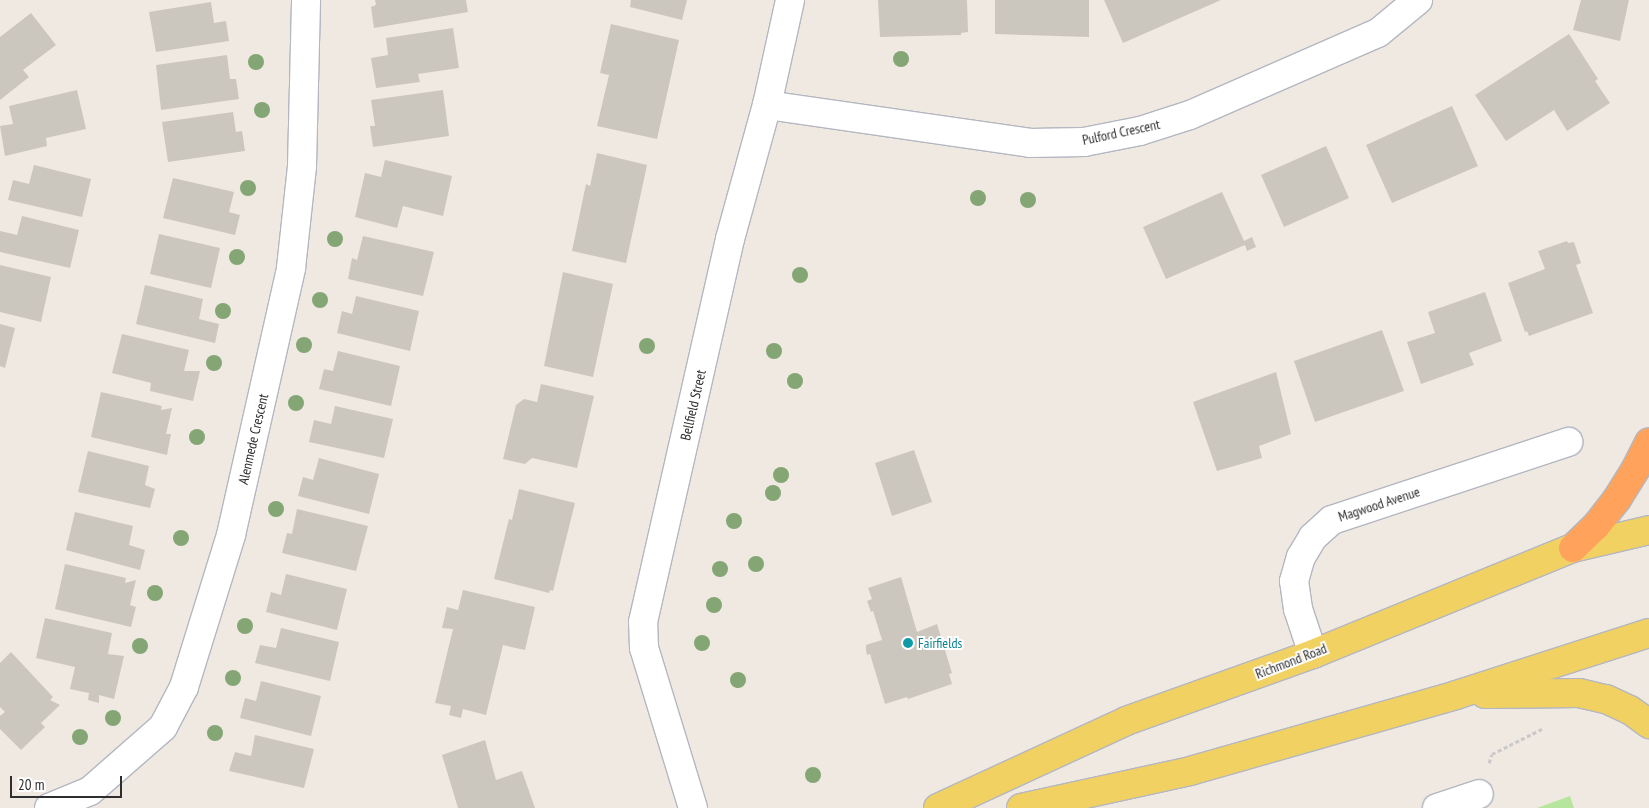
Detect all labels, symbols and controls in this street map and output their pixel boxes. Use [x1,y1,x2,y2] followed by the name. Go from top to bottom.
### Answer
[1081,116,1161,148] street label: Pulford Crescent
[677,368,709,442] street label: Bellfield Street
[234,392,272,486] street label: Alenmede Crescent
[1336,483,1422,525] street label: Magwood Avenue
[918,635,962,651] place label: Fairfields
[902,637,914,649] marker: Fairfields
[1253,640,1329,682] street label: Richmond Road
[12,766,125,798] scale bar
[18,775,44,794] text: 20 m

